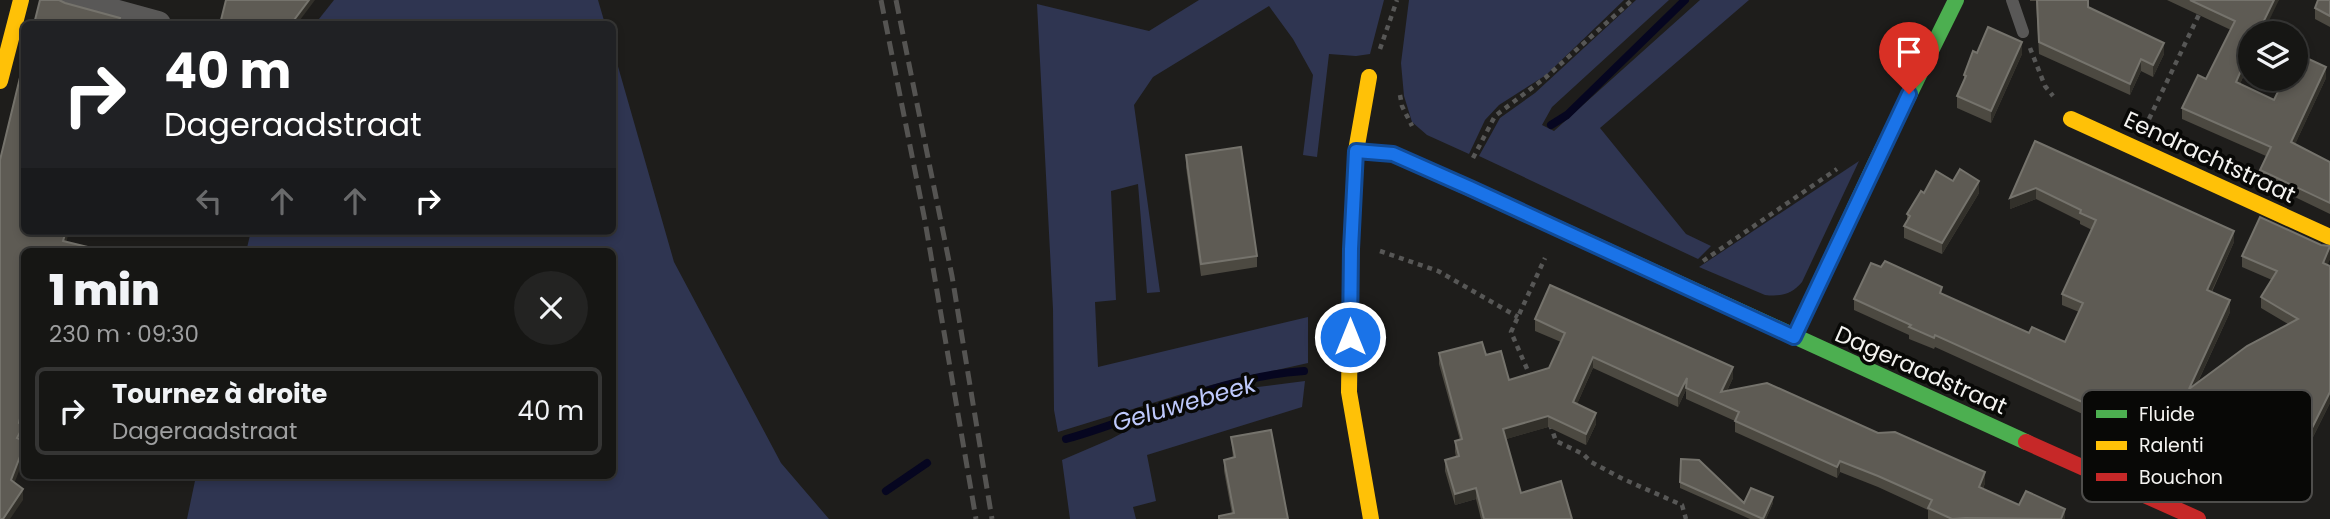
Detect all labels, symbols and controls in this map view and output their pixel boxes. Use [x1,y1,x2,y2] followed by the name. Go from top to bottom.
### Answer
[2238,21,2308,91] map controls
[2238,21,2308,91] button: layers
[1879,22,1939,94] pin
[1890,33,1928,71] icon: arrive
[164,37,291,105] text: 40 m
[49,49,140,140] icon: right
[164,102,422,147] text: Dageraadstraat
[2119,103,2301,211] street label: Eendrachtstraat
[190,182,228,220] icon: left
[263,182,301,220] icon: ahead
[336,182,374,220] icon: ahead
[409,182,447,220] icon: right
[49,261,160,320] text: 1 min
[514,271,588,345] button: close
[1313,300,1387,374] position arrow
[49,318,199,350] text: 230 m · 09:30
[1830,318,2012,422] street label: Dageraadstraat
[1108,366,1261,439] water label: Geluwebeek
[112,376,327,412] text: Tournez à droite
[2082,390,2312,502] legend
[53,392,91,430] icon: right
[518,393,584,429] text: 40 m
[2139,401,2195,428] text: Fluide
[112,415,297,447] text: Dageraadstraat
[2139,432,2204,459] text: Ralenti
[2139,464,2223,491] text: Bouchon

